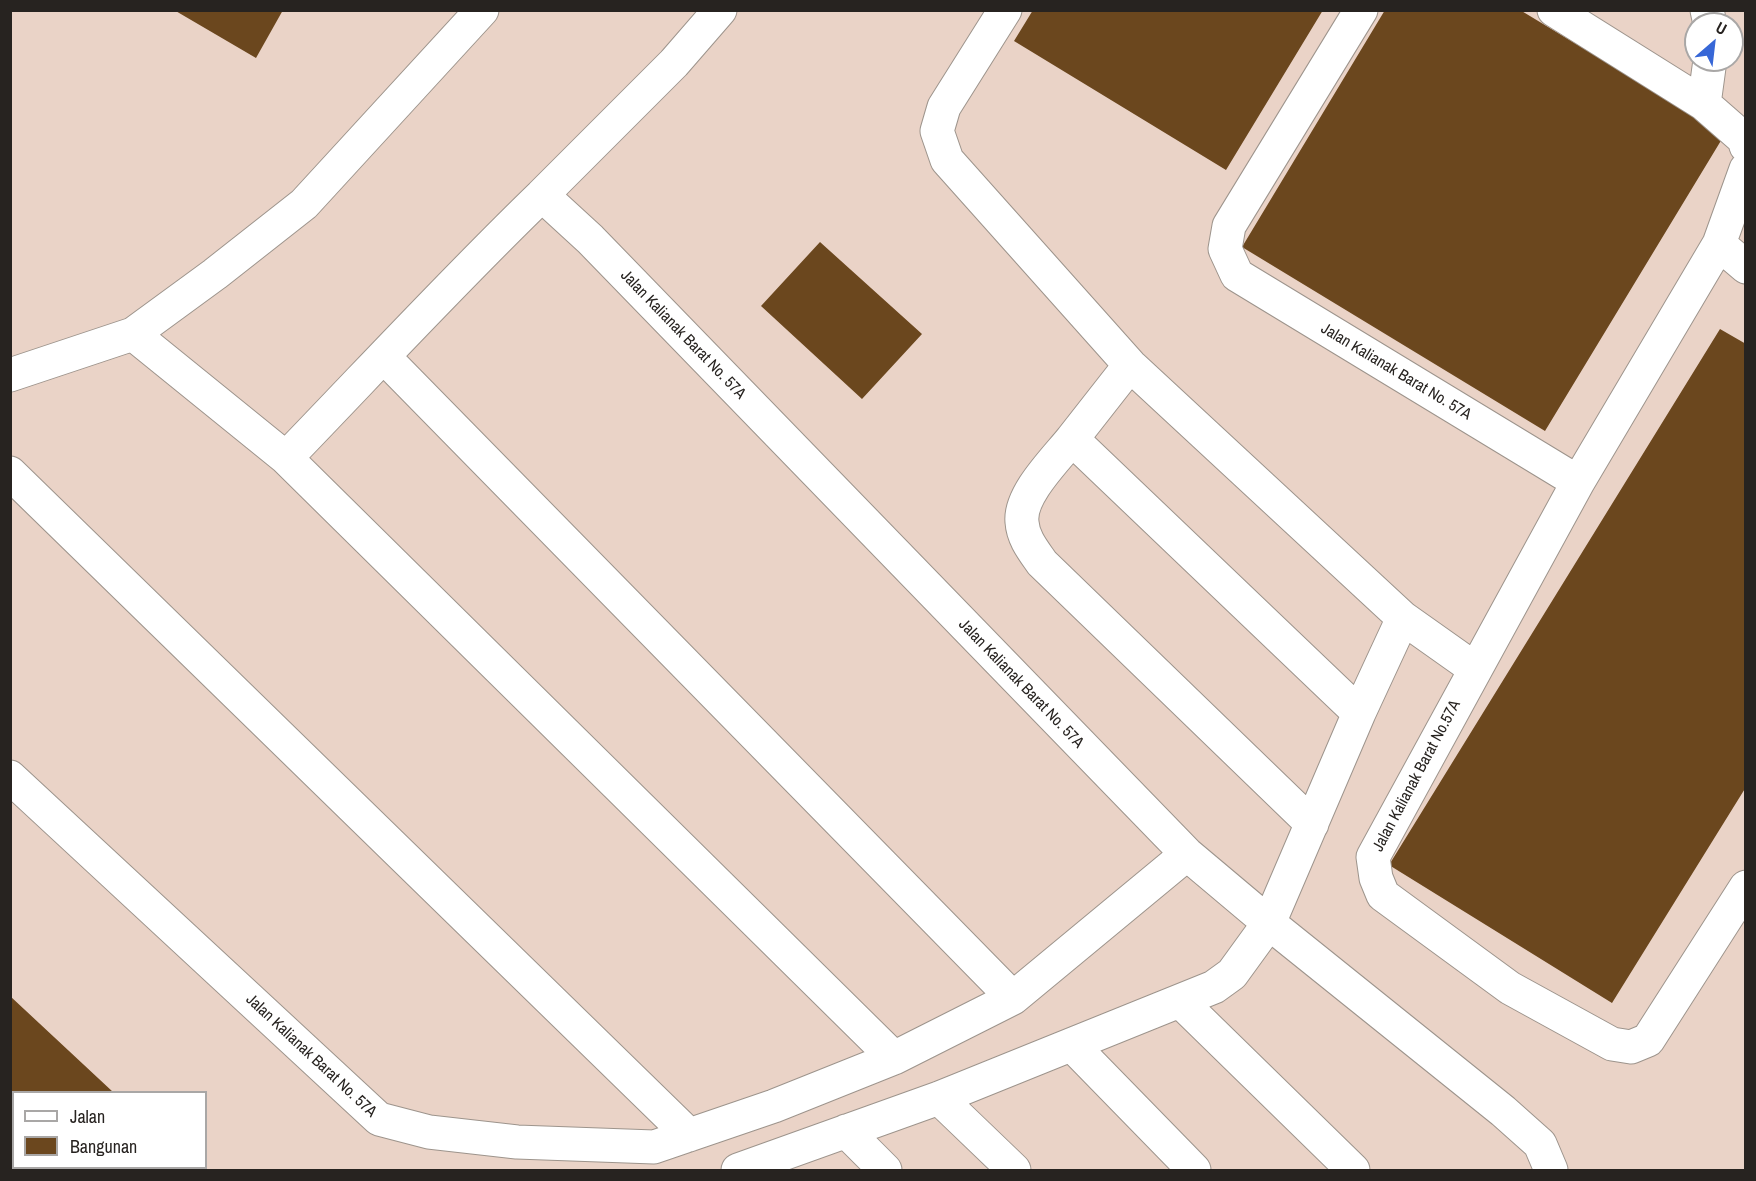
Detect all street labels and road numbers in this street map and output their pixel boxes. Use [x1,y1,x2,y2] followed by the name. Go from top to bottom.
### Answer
[616,266,750,404] street label: Jalan Kalianak Barat No. 57A
[1317,319,1475,425] street label: Jalan Kalianak Barat No. 57A
[954,615,1088,753] street label: Jalan Kalianak Barat No. 57A
[1369,697,1465,855] street label: Jalan Kalianak Barat No.57A
[242,990,380,1122] street label: Jalan Kalianak Barat No. 57A

